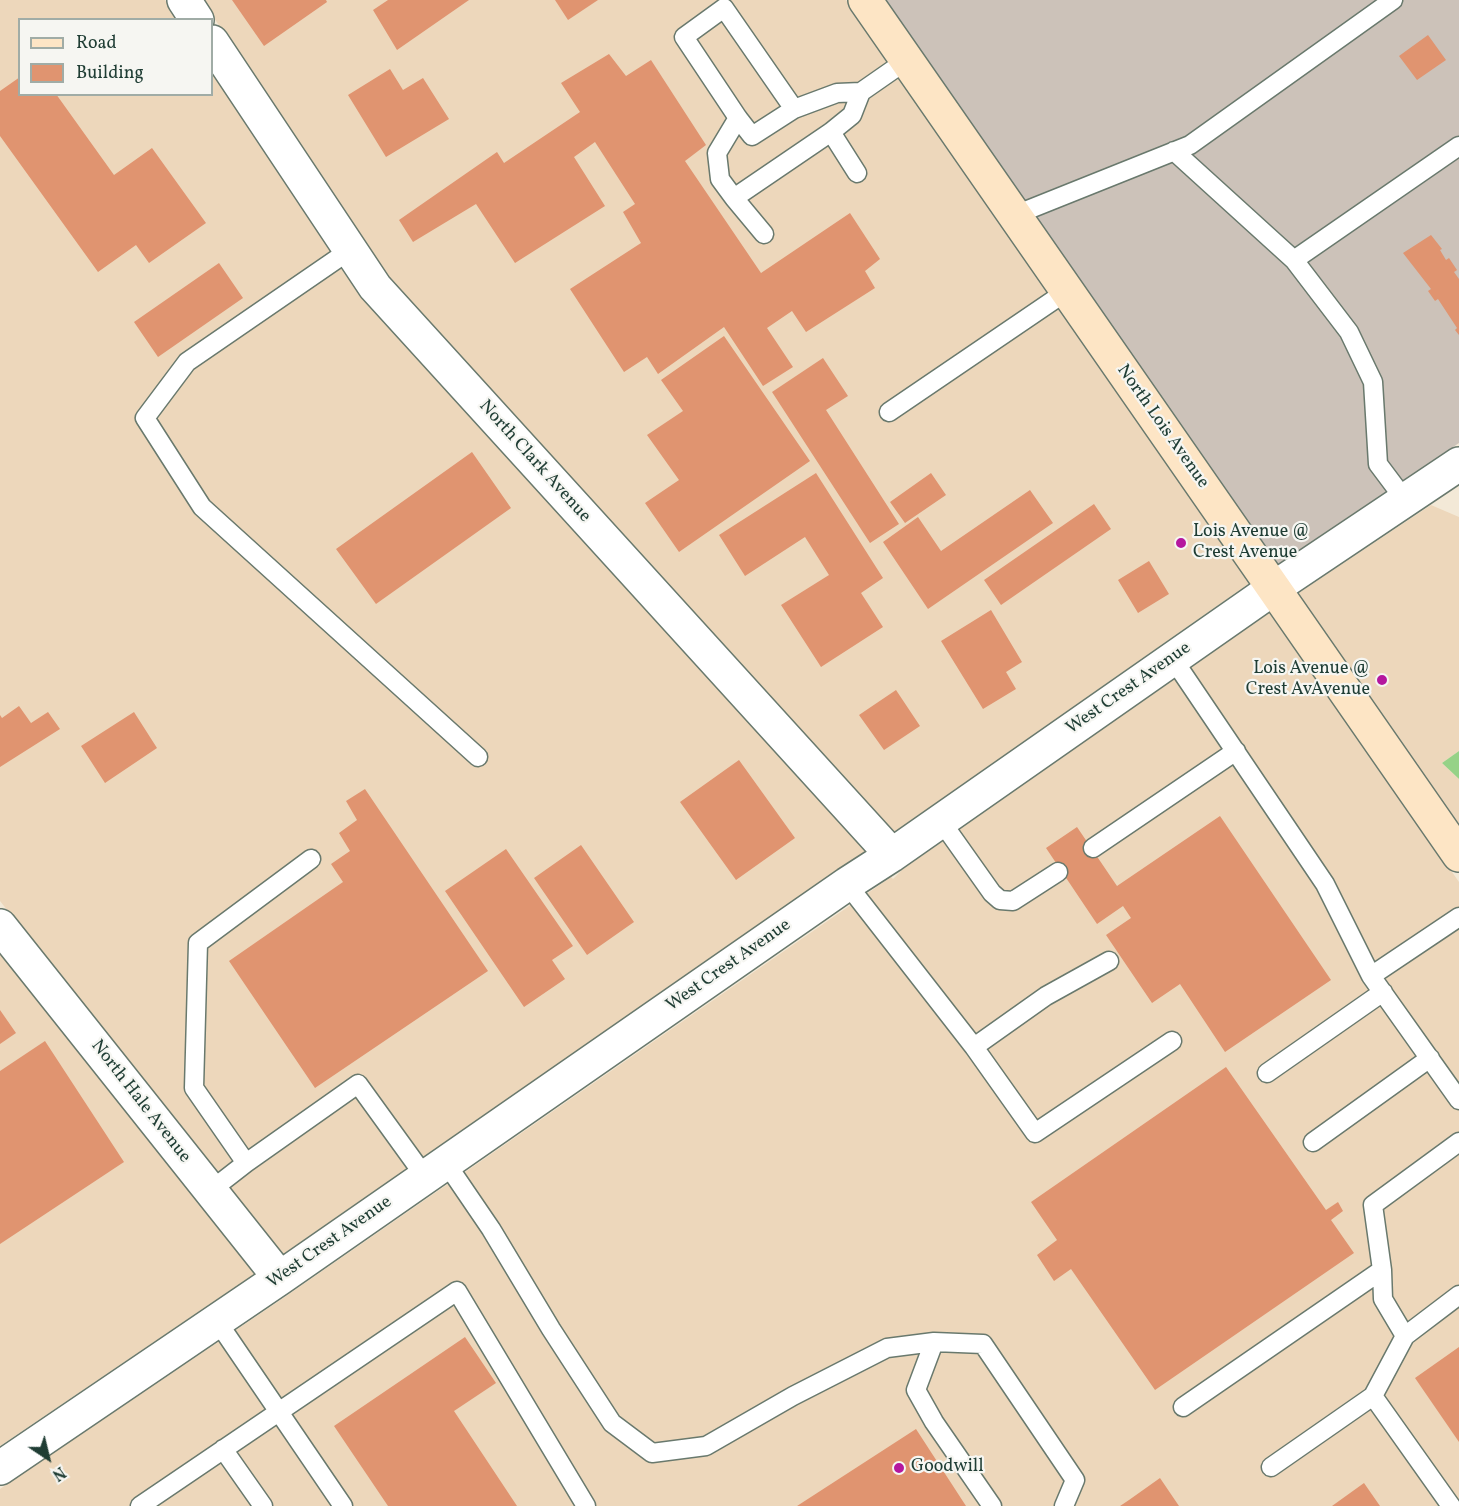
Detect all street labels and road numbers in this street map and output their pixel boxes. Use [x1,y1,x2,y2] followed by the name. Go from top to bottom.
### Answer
[1111,361,1213,493] street label: North Lois Avenue
[473,396,595,528] street label: North Clark Avenue
[1063,638,1195,740] street label: West Crest Avenue
[663,915,795,1017] street label: West Crest Avenue
[85,1036,195,1168] street label: North Hale Avenue
[264,1192,396,1294] street label: West Crest Avenue

